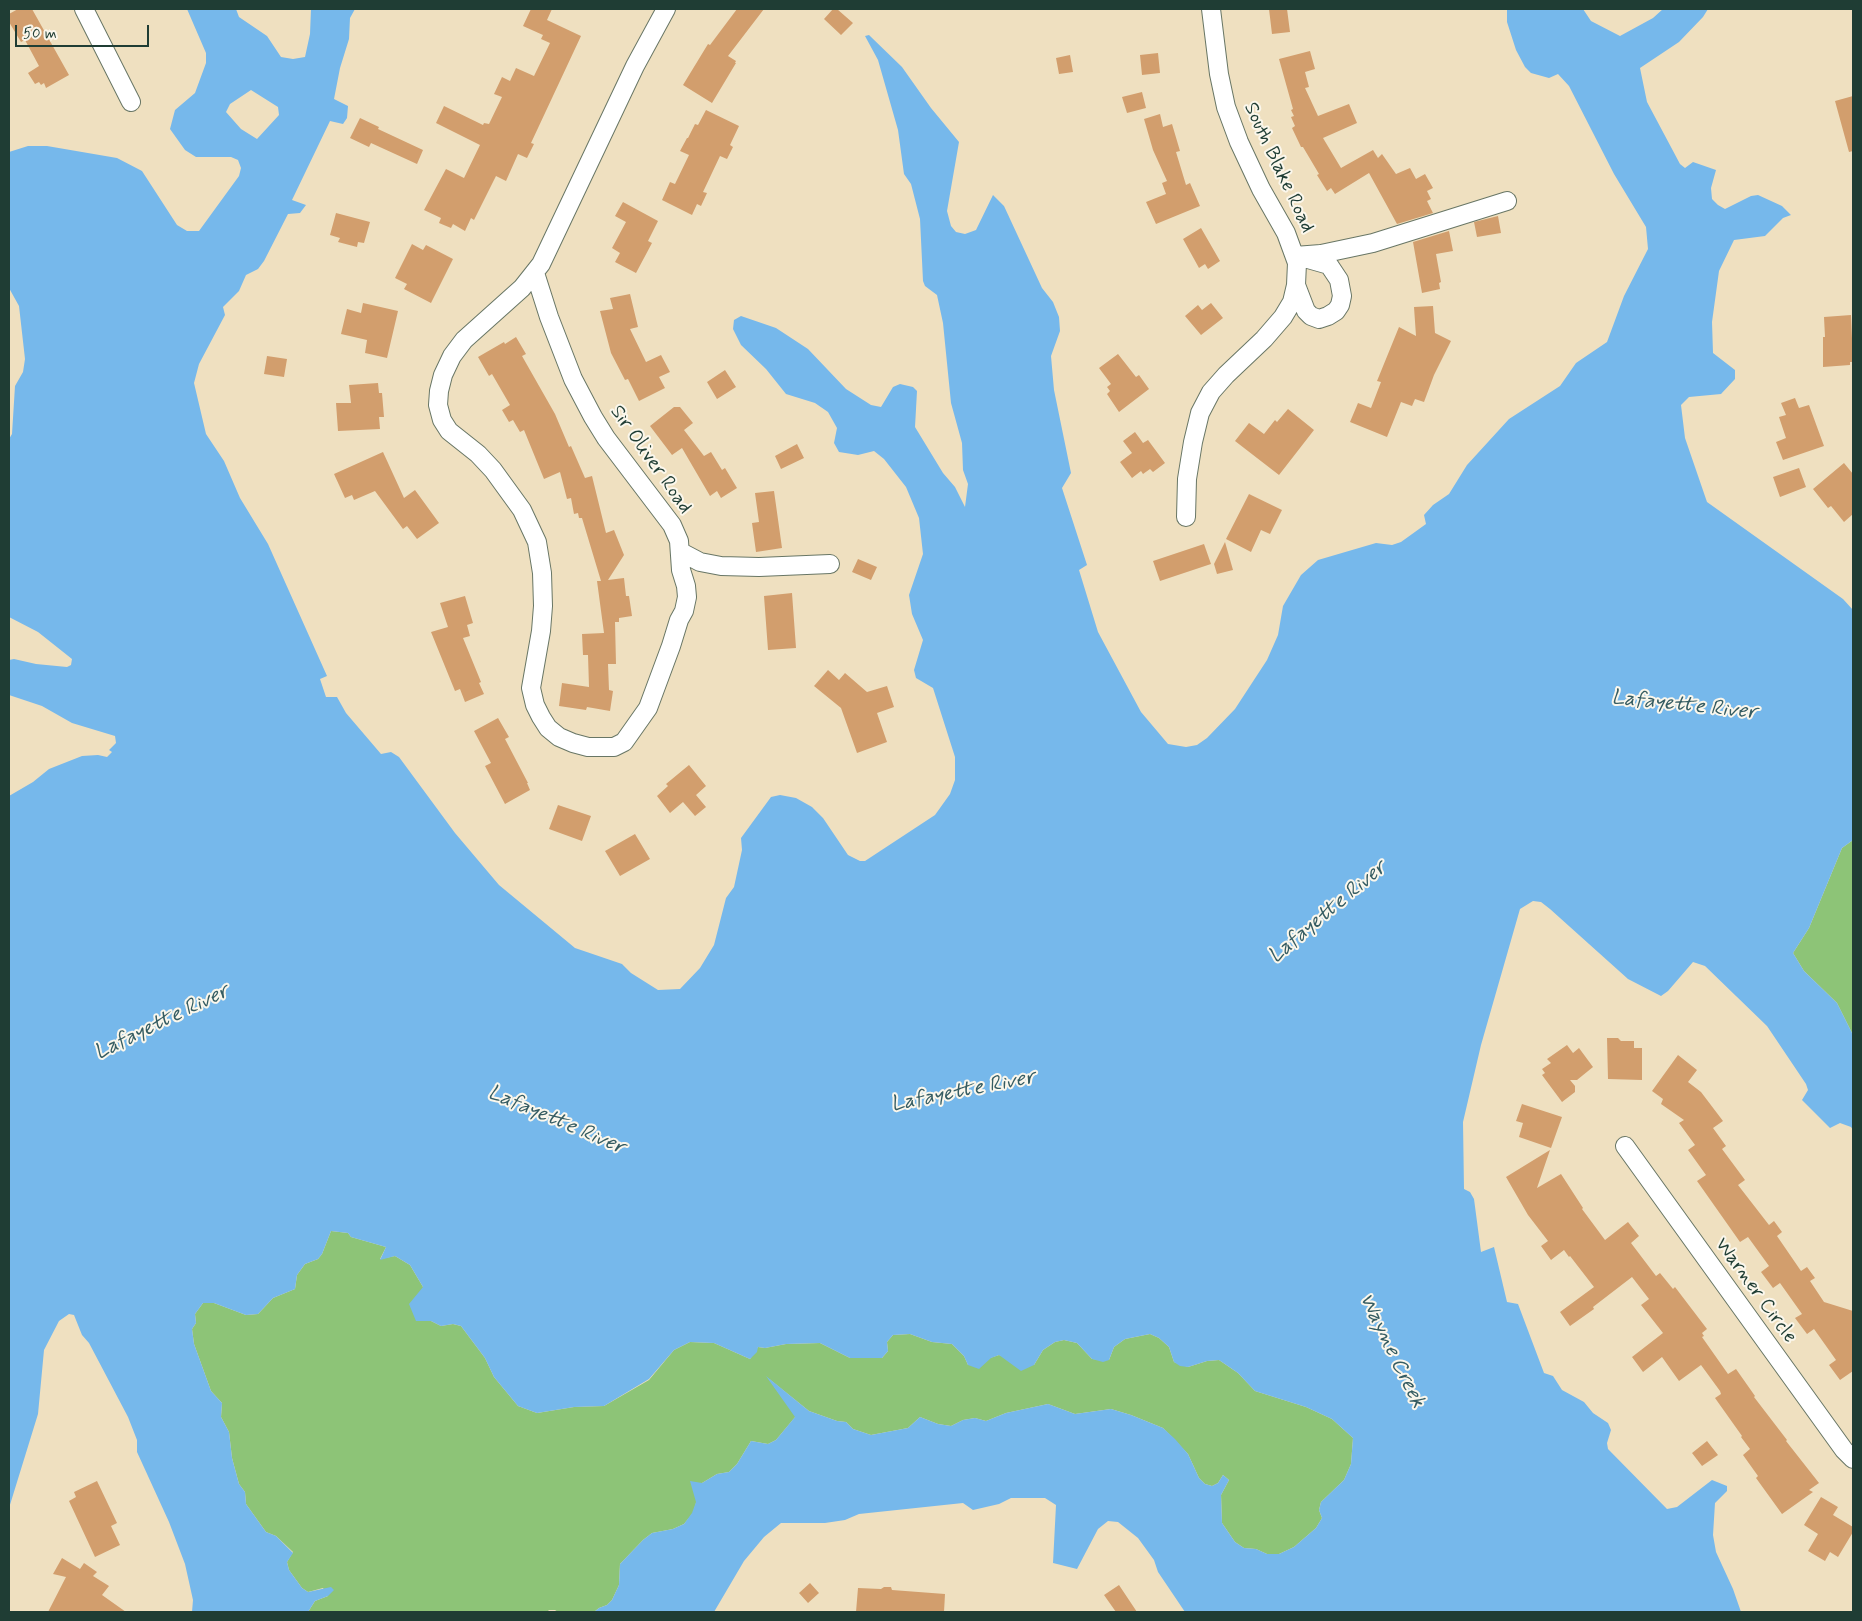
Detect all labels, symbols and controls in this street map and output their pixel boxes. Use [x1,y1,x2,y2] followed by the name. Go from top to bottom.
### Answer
[18,15,151,47] scale bar
[23,24,57,44] text: 50 m
[1237,99,1319,237] street label: South Blake Road
[604,401,696,519] street label: Sir Oliver Road
[1610,686,1758,726] water label: Lafayette River
[1264,856,1392,970] water label: Lafayette River
[91,980,233,1066] water label: Lafayette River
[889,1066,1037,1118] water label: Lafayette River
[484,1081,628,1161] water label: Lafayette River
[1709,1234,1801,1348] street label: Warner Circle
[1352,1289,1430,1413] water label: Wayne Creek

